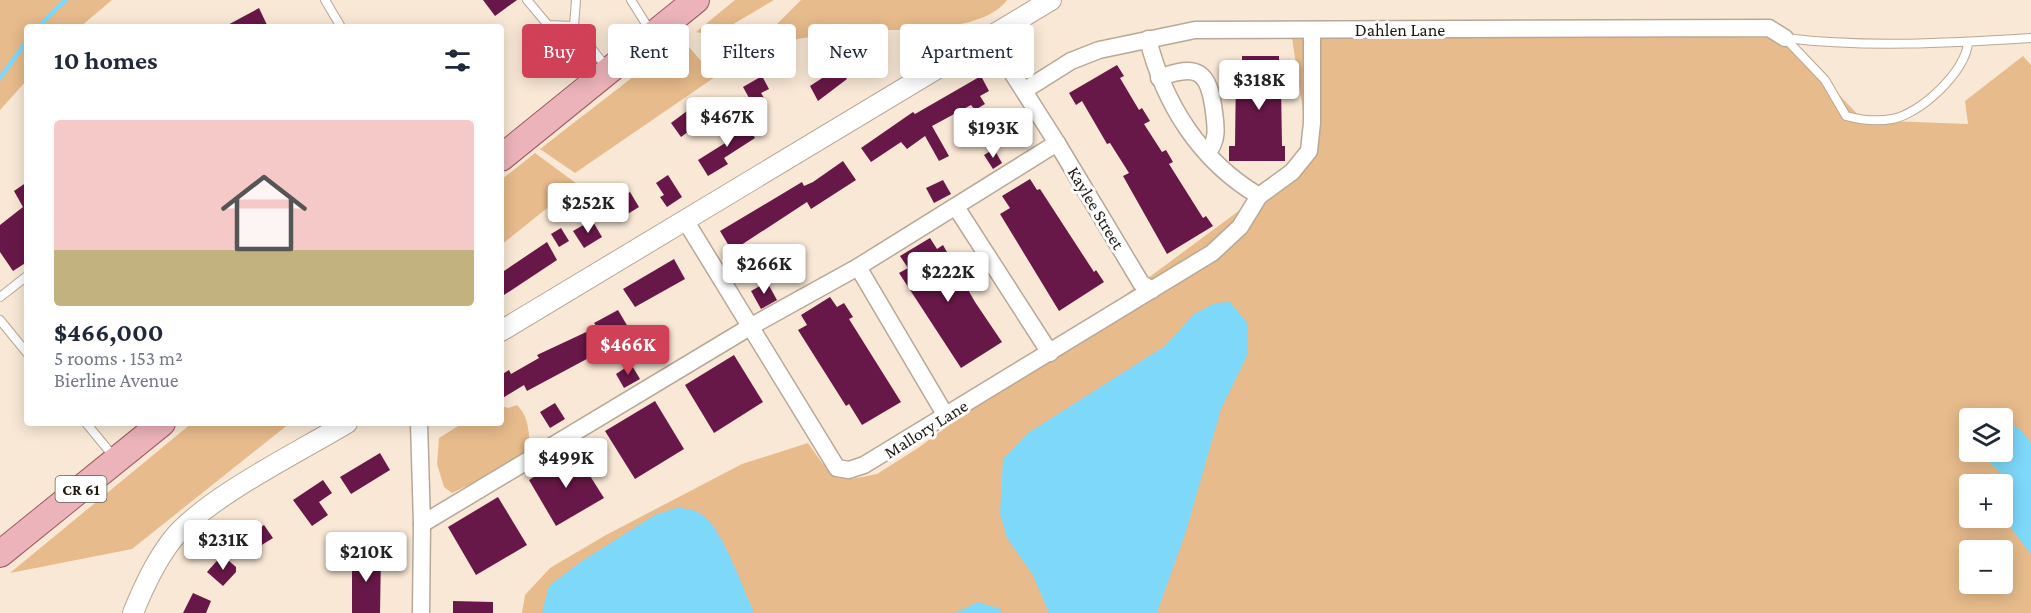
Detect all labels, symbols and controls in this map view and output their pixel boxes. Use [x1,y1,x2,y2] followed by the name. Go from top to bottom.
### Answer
[1355,20,1445,40] street label: Dahlen Lane
[522,24,596,78] chip: Buy
[608,24,689,78] chip: Rent
[701,24,796,78] chip: Filters
[808,24,888,78] chip: New
[900,24,1034,78] chip: Apartment
[441,44,474,77] icon: filters
[54,46,158,75] text: 10 homes
[1217,60,1301,111] pin: $318K
[1233,68,1285,90] text: $318K
[685,97,769,148] pin: $467K
[700,105,754,127] text: $467K
[951,108,1035,159] pin: $193K
[968,116,1018,138] text: $193K
[210,159,318,267] icon: home
[1064,163,1129,254] street label: Kaylee Street
[546,183,630,234] pin: $252K
[562,191,614,213] text: $252K
[722,244,806,295] pin: $266K
[737,252,791,274] text: $266K
[906,252,990,303] pin: $222K
[922,260,974,282] text: $222K
[54,318,164,347] text: $466,000
[586,325,670,376] pin: $466K
[600,333,656,355] text: $466K
[54,347,183,369] text: 5 rooms · 153 m²
[54,369,179,391] text: Bierline Avenue
[881,395,972,463] street label: Mallory Lane
[1959,408,2013,594] map controls
[1959,408,2013,462] button: layers
[524,438,608,489] pin: $499K
[538,446,594,468] text: $499K
[1959,474,2013,528] button: +
[56,476,106,502] road number: CR 61
[181,520,265,571] pin: $231K
[198,528,248,550] text: $231K
[324,532,408,583] pin: $210K
[340,540,392,562] text: $210K
[1959,540,2013,594] button: −

